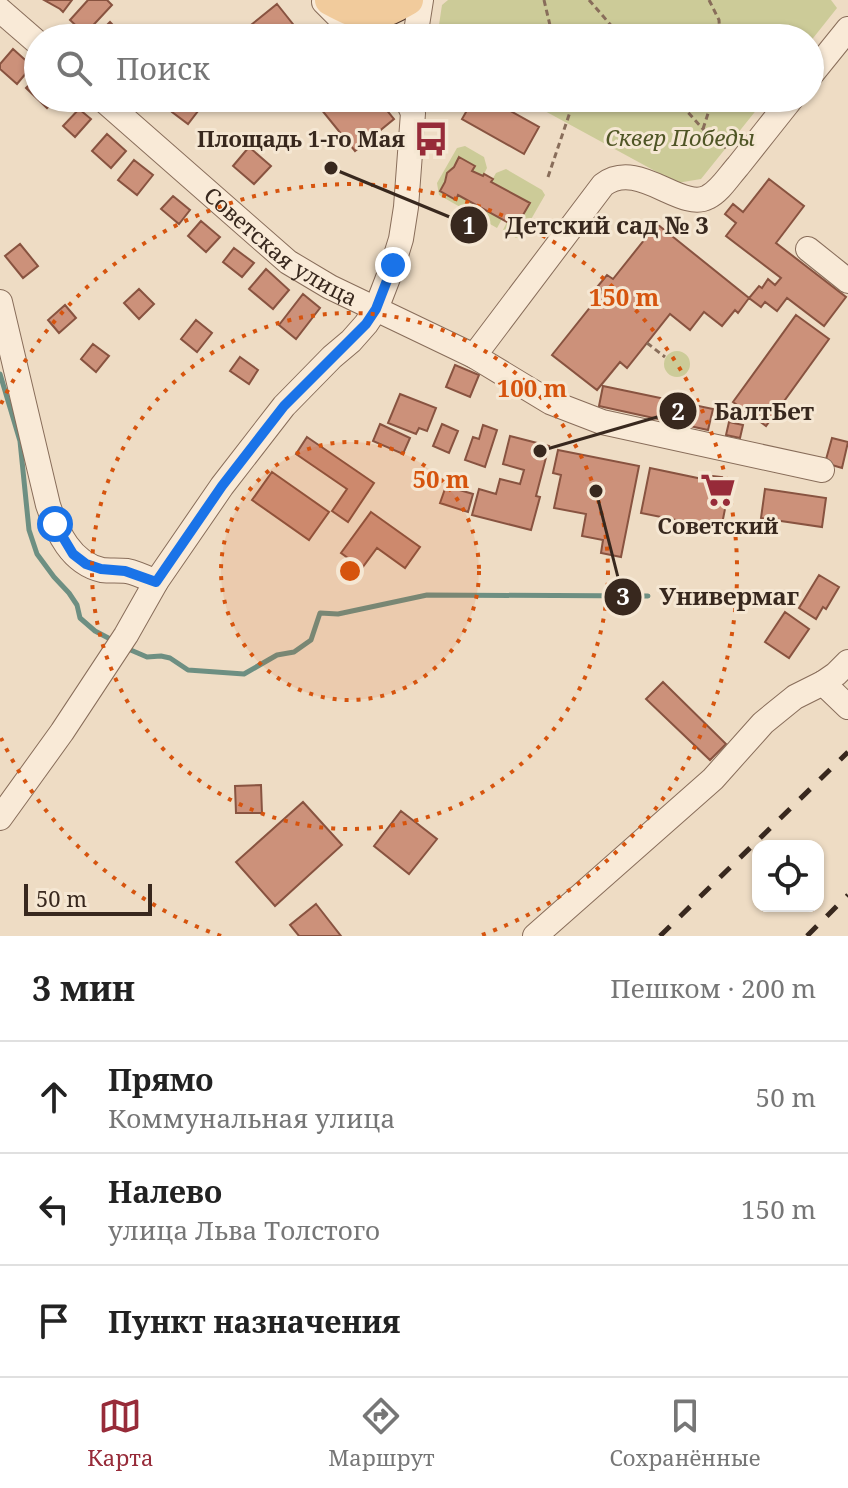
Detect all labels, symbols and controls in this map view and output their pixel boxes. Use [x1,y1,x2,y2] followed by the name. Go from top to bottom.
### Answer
[24,24,824,112] search box
[52,46,96,90] icon: search
[116,48,210,89] text: Поиск
[412,120,450,158] bus stop icon: Площадь 1-го Мая
[605,122,755,152] park label: Сквер Победы
[197,123,406,153] place label: Площадь 1-го Мая
[198,179,363,312] street label: Советская улица
[449,201,724,249] callout: Детский сад № 3
[462,208,476,241] text: 1
[505,208,709,241] text: Детский сад № 3
[375,247,411,283] route end
[589,280,660,313] text: 150 m
[497,371,568,404] text: 100 m
[658,387,830,435] callout: БалтБет
[671,394,685,427] text: 2
[714,394,814,427] text: БалтБет
[412,462,470,495] text: 50 m
[699,471,737,509] supermarket icon: Советский
[37,506,73,542] route start
[658,510,778,540] place label: Советский
[336,557,364,585] centre of rings
[603,573,815,621] callout: Универмаг
[616,579,630,612] text: 3
[659,579,799,612] text: Универмаг
[752,840,824,912] map controls
[752,840,824,912] button: locate
[24,880,152,916] scale bar
[36,883,87,913] text: 50 m
[32,965,135,1011] text: 3 мин
[610,970,816,1006] text: Пешком · 200 m
[108,1059,214,1100] text: Прямо
[32,1075,76,1119] icon: ahead
[756,1079,816,1115] text: 50 m
[108,1100,395,1136] text: Коммунальная улица
[108,1171,222,1212] text: Налево
[32,1187,76,1231] icon: left
[741,1191,816,1227] text: 150 m
[108,1212,380,1248] text: улица Льва Толстого
[32,1299,76,1343] icon: arrive
[108,1301,400,1342] text: Пункт назначения
[87,1394,154,1472] tab: Карта
[328,1394,435,1472] tab: Маршрут
[609,1394,761,1472] tab: Сохранённые

